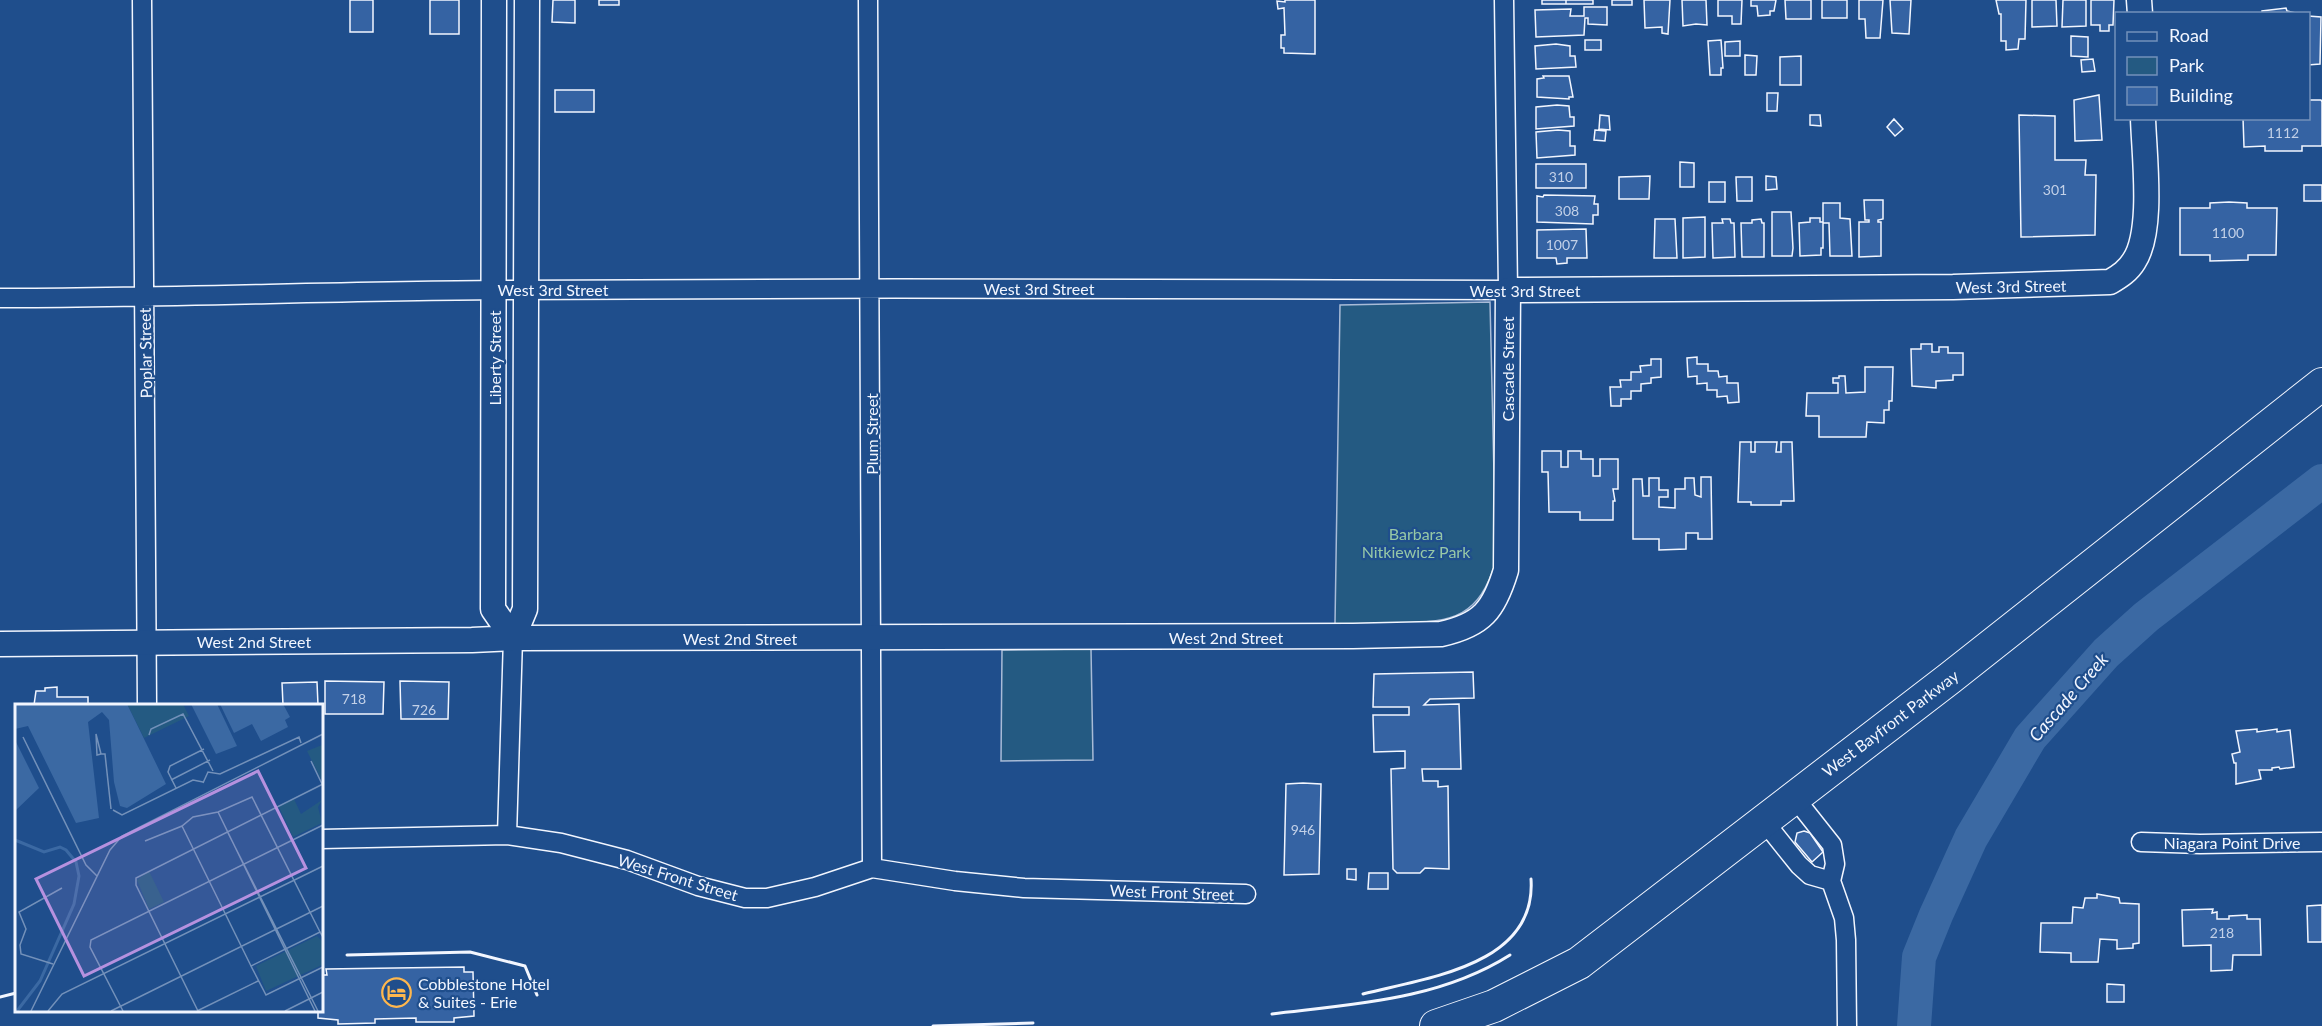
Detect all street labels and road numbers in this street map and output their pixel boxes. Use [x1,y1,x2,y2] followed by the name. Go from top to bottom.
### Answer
[1955,276,2067,296] street label: West 3rd Street
[984,279,1095,298] street label: West 3rd Street
[498,280,609,299] street label: West 3rd Street
[1470,281,1581,300] street label: West 3rd Street
[135,307,155,398] street label: Poplar Street
[485,310,504,406] street label: Liberty Street
[1498,316,1517,421] street label: Cascade Street
[862,393,881,475] street label: Plum Street
[1169,628,1283,647] street label: West 2nd Street
[683,629,797,648] street label: West 2nd Street
[197,632,311,651] street label: West 2nd Street
[1818,665,1962,780] street label: West Bayfront Parkway
[2164,833,2300,852] street label: Niagara Point Drive
[616,850,741,904] street label: West Front Street
[1109,880,1235,904] street label: West Front Street

